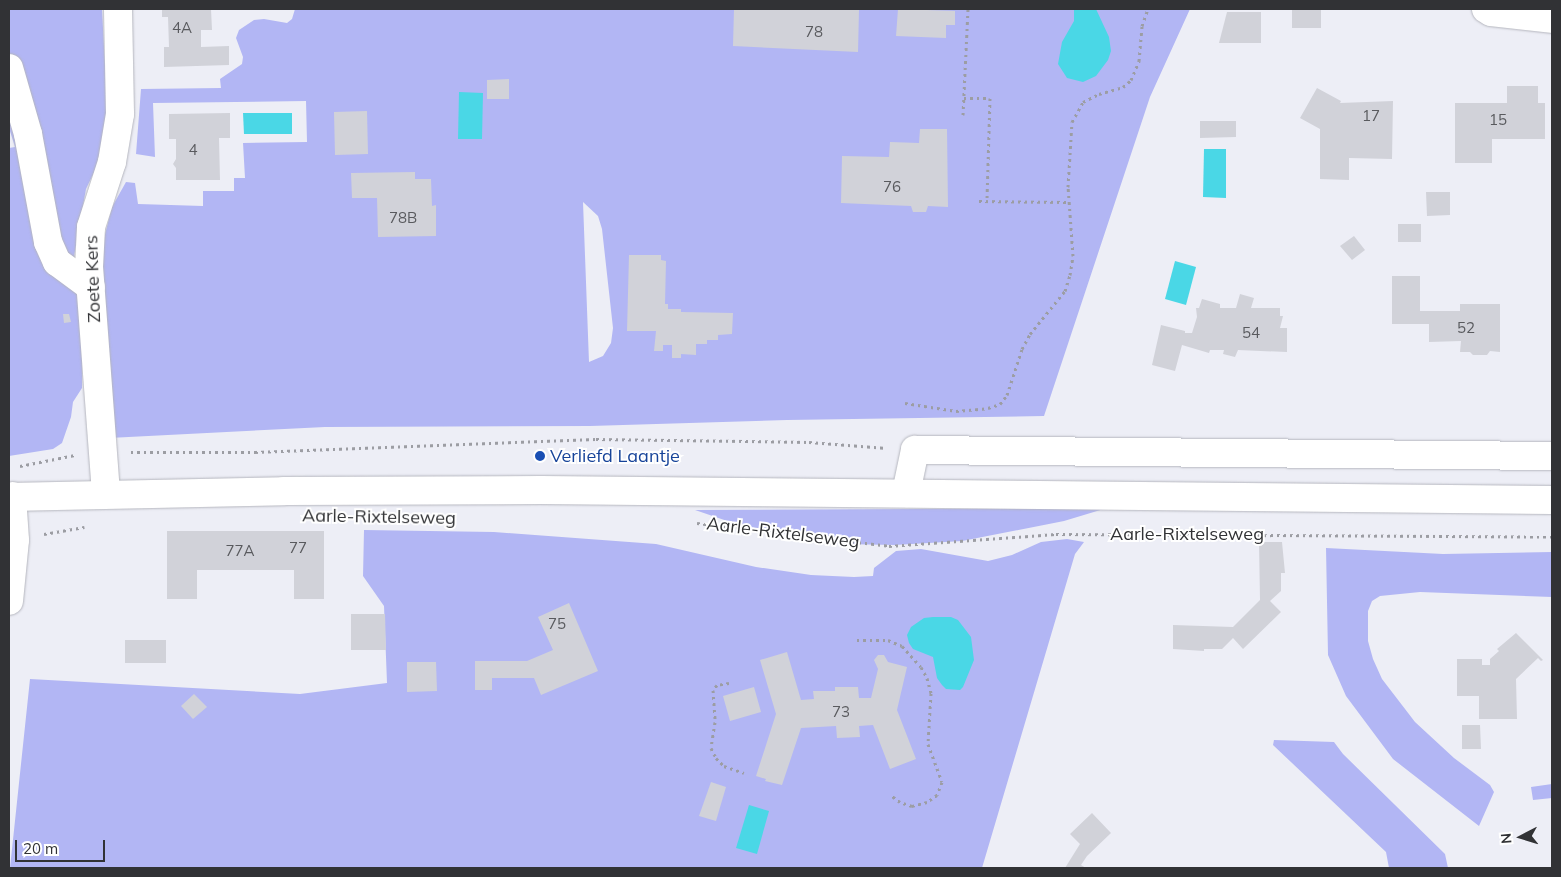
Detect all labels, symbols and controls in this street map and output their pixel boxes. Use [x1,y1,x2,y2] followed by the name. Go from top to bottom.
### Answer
[172,19,192,37] house number: 4A
[805,23,823,41] house number: 78
[1362,107,1380,125] house number: 17
[1489,111,1507,129] house number: 15
[189,141,197,159] house number: 4
[883,178,901,196] house number: 76
[389,209,417,227] house number: 78B
[81,235,105,323] street label: Zoete Kers
[1457,319,1475,337] house number: 52
[1242,324,1260,342] house number: 54
[550,445,680,467] place label: Verliefd Laantje
[534,450,546,462] marker: Verliefd Laantje
[302,505,456,529] street label: Aarle-Rixtelseweg
[705,513,861,553] street label: Aarle-Rixtelseweg
[1110,523,1264,545] street label: Aarle-Rixtelseweg
[289,539,307,557] house number: 77
[225,542,255,560] house number: 77A
[548,615,566,633] house number: 75
[832,703,850,721] house number: 73
[1496,812,1546,862] north arrow
[18,830,108,862] scale bar
[1497,832,1515,844] text: N
[23,839,58,858] text: 20 m

